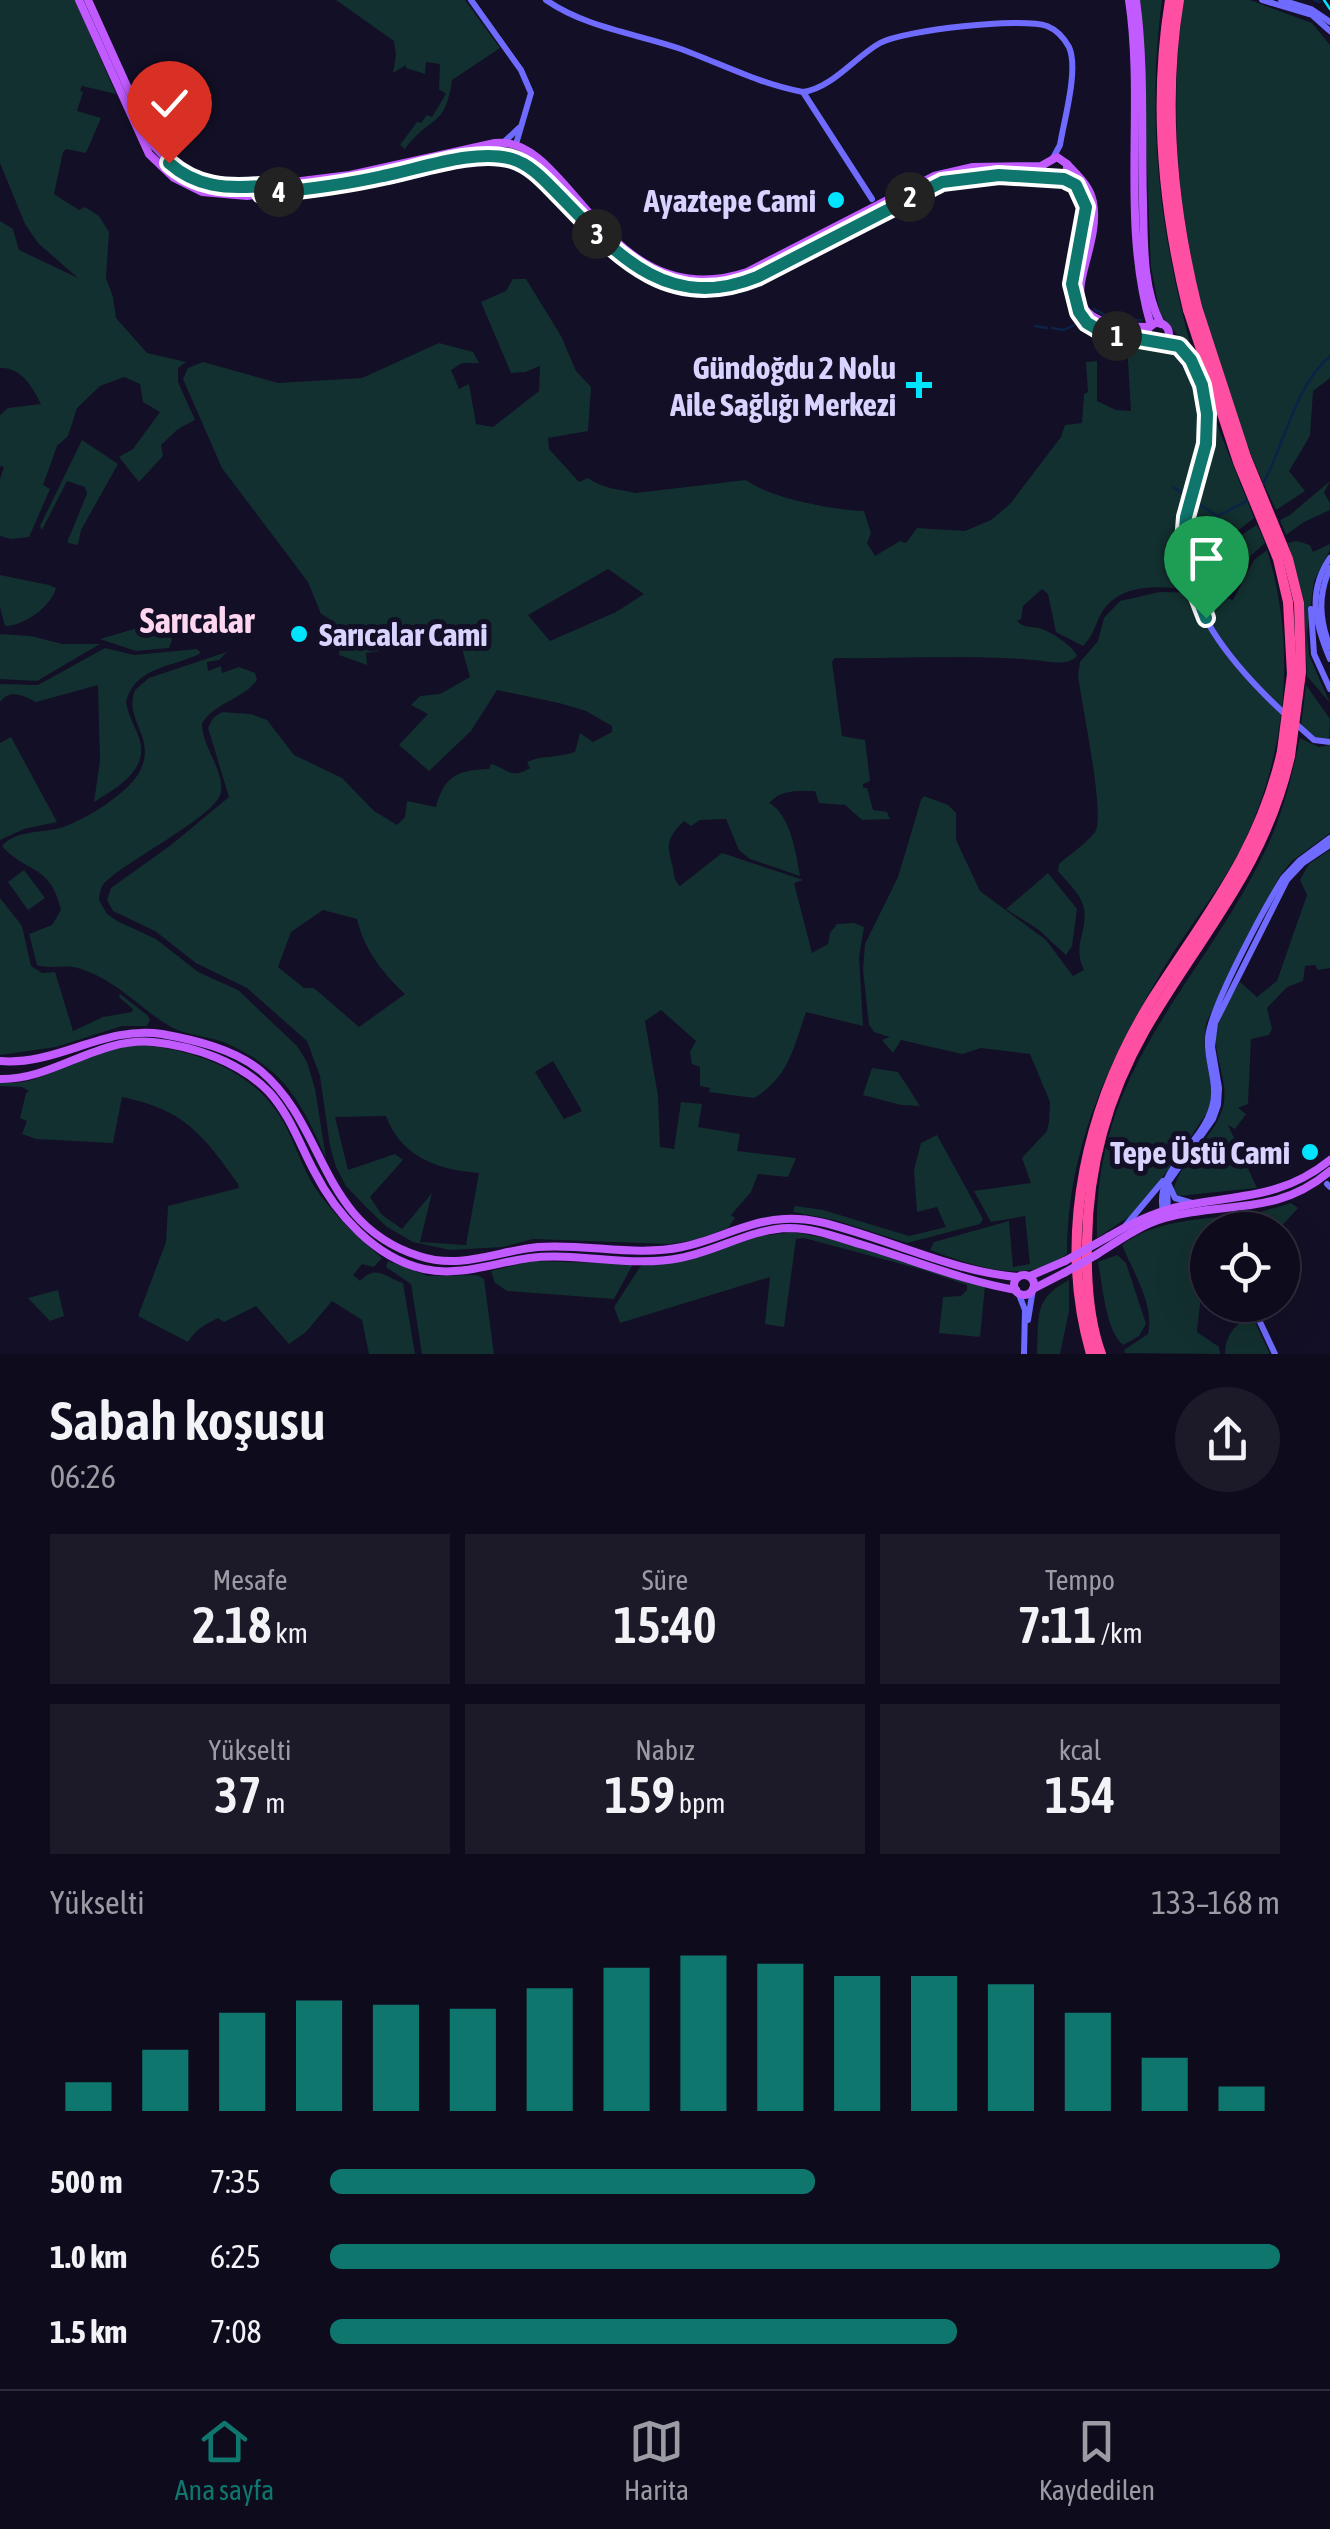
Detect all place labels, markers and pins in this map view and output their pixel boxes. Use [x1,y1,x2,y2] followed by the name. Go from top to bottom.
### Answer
[127,61,212,164] pin
[254,167,304,217] pin: 4
[885,172,935,222] pin: 2
[643,182,816,219] place label: Ayaztepe Cami
[825,189,847,211] marker: Ayaztepe Cami
[572,209,622,259] pin: 3
[1092,311,1142,361] pin: 1
[669,349,896,423] place label: Gündoğdu 2 Nolu Aile Sağlığı Merkezi
[906,372,932,398] marker: Gündoğdu 2 Nolu Aile Sağlığı Merkezi
[1164,516,1249,619] pin
[319,616,488,653] place label: Sarıcalar Cami
[288,623,310,645] marker: Sarıcalar Cami
[1110,1134,1290,1171] place label: Tepe Üstü Cami
[1299,1141,1321,1163] marker: Tepe Üstü Cami

